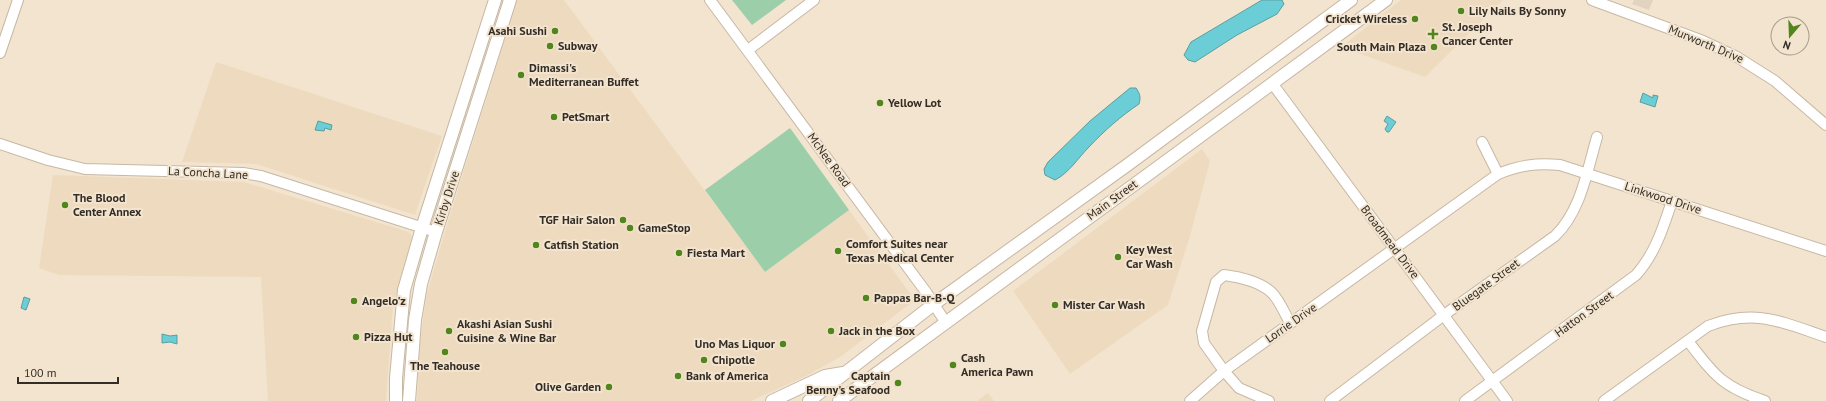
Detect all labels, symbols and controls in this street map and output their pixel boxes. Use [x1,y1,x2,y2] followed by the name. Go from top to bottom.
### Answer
[1469,3,1566,18] place label: Lily Nails By Sonny
[1456,6,1466,16] marker: Lily Nails By Sonny
[1325,11,1407,26] place label: Cricket Wireless
[1410,14,1420,24] marker: Cricket Wireless
[1770,16,1810,56] north arrow
[1442,19,1513,48] place label: St. Joseph Cancer Center
[1666,21,1746,66] street label: Murworth Drive
[488,23,547,38] place label: Asahi Sushi
[550,26,560,36] marker: Asahi Sushi
[1427,28,1439,40] marker: St. Joseph Cancer Center
[558,38,598,53] place label: Subway
[1781,38,1792,53] text: N
[1337,39,1426,54] place label: South Main Plaza
[545,41,555,51] marker: Subway
[1429,42,1439,52] marker: South Main Plaza
[529,60,639,89] place label: Dimassi's Mediterranean Buffet
[516,70,526,80] marker: Dimassi's Mediterranean Buffet
[887,95,942,110] place label: Yellow Lot
[875,98,885,108] marker: Yellow Lot
[562,109,610,124] place label: PetSmart
[549,112,559,122] marker: PetSmart
[805,130,854,190] street label: McNee Road
[168,163,248,182] street label: La Concha Lane
[431,169,462,227] street label: Kirby Drive
[1083,176,1140,223] street label: Main Street
[1623,178,1703,217] street label: Linkwood Drive
[73,190,142,219] place label: The Blood Center Annex
[60,200,70,210] marker: The Blood Center Annex
[1358,202,1423,281] street label: Broadmead Drive
[539,212,615,227] place label: TGF Hair Salon
[618,215,628,225] marker: TGF Hair Salon
[638,220,691,235] place label: GameStop
[625,223,635,233] marker: GameStop
[846,236,955,265] place label: Comfort Suites near Texas Medical Center
[544,237,619,252] place label: Catfish Station
[531,240,541,250] marker: Catfish Station
[1126,242,1173,271] place label: Key West Car Wash
[687,245,746,260] place label: Fiesta Mart
[833,246,843,256] marker: Comfort Suites near Texas Medical Center
[674,248,684,258] marker: Fiesta Mart
[1113,252,1123,262] marker: Key West Car Wash
[1449,255,1522,314] street label: Bluegate Street
[1551,287,1616,340] street label: Hatton Street
[874,290,955,305] place label: Pappas Bar-B-Q
[362,293,406,308] place label: Angelo'z
[861,293,871,303] marker: Pappas Bar-B-Q
[349,296,359,306] marker: Angelo'z
[1063,297,1145,312] place label: Mister Car Wash
[1262,299,1319,346] street label: Lorrie Drive
[1050,300,1060,310] marker: Mister Car Wash
[457,316,557,345] place label: Akashi Asian Sushi Cuisine & Wine Bar
[838,323,916,338] place label: Jack in the Box
[444,326,454,336] marker: Akashi Asian Sushi Cuisine & Wine Bar
[826,326,836,336] marker: Jack in the Box
[364,329,413,344] place label: Pizza Hut
[351,332,361,342] marker: Pizza Hut
[695,336,776,351] place label: Uno Mas Liquor
[778,339,788,349] marker: Uno Mas Liquor
[440,347,450,357] marker: The Teahouse
[961,350,1033,379] place label: Cash America Pawn
[712,352,755,367] place label: Chipotle
[699,355,709,365] marker: Chipotle
[410,358,480,373] place label: The Teahouse
[18,359,118,385] scale bar
[948,360,958,370] marker: Cash America Pawn
[24,365,57,380] text: 100 m
[686,368,769,383] place label: Bank of America
[806,368,890,397] place label: Captain Benny's Seafood
[673,371,683,381] marker: Bank of America
[893,378,903,388] marker: Captain Benny's Seafood
[535,379,601,394] place label: Olive Garden
[604,382,614,392] marker: Olive Garden

